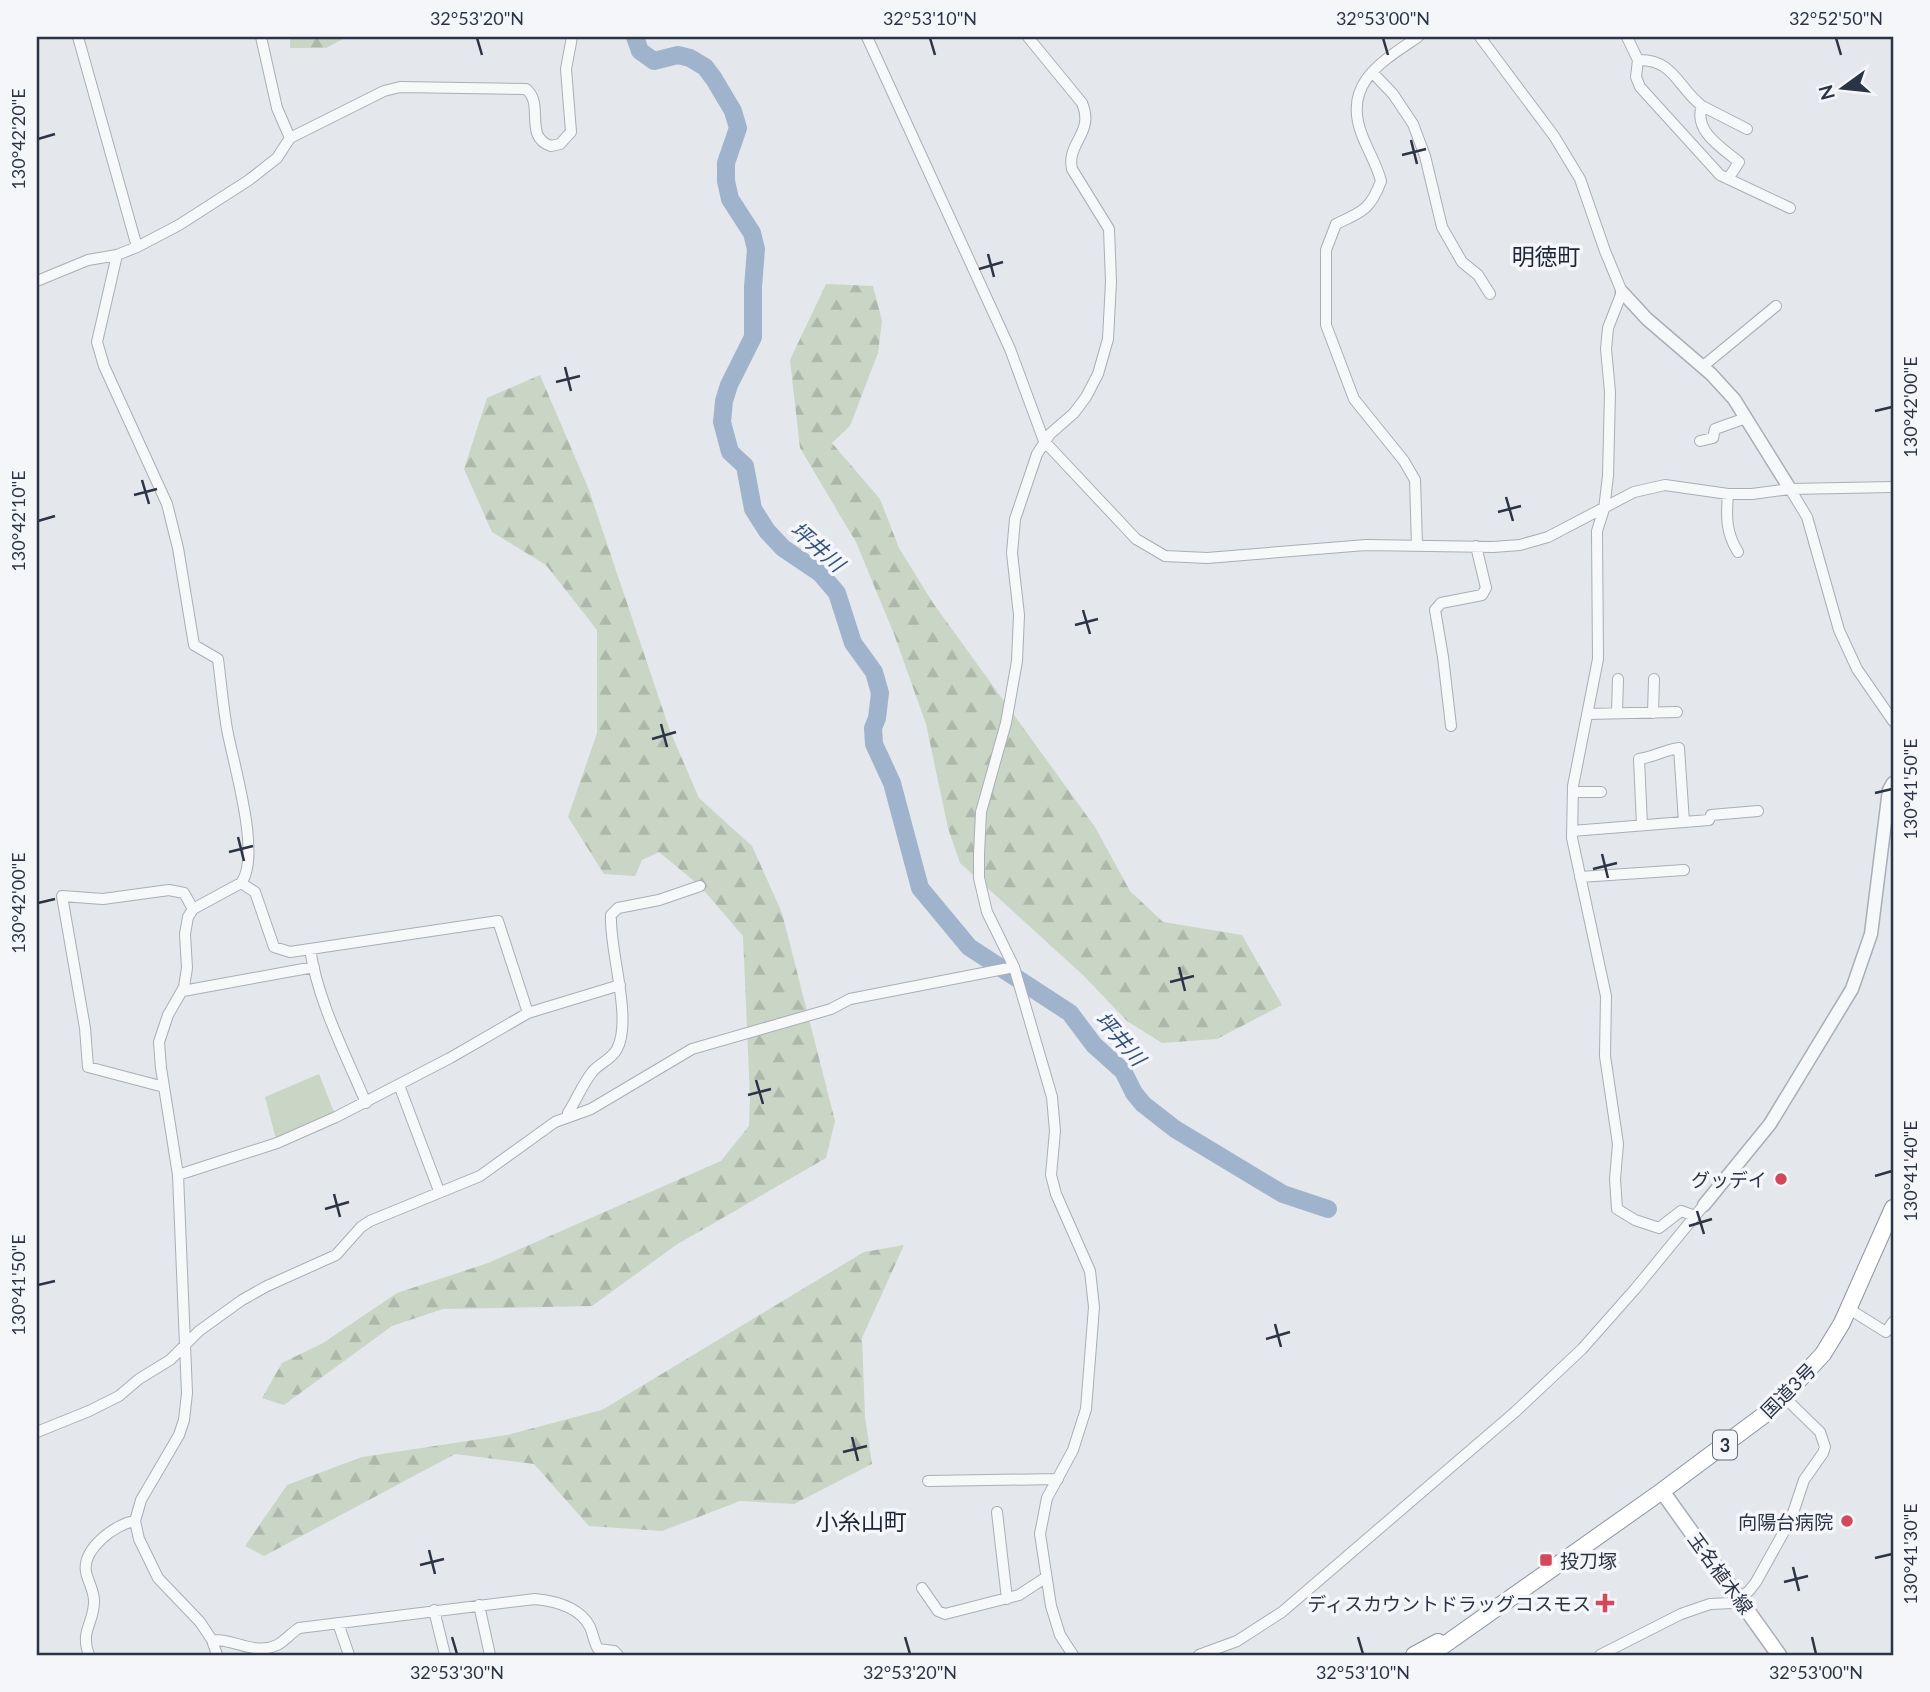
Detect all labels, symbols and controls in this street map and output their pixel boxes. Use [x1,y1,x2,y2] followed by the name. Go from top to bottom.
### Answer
[430,7,524,29] text: 32°53'20"N
[883,7,977,29] text: 32°53'10"N
[1336,7,1430,29] text: 32°53'00"N
[1789,7,1883,29] text: 32°52'50"N
[1808,52,1878,122] north arrow
[1813,82,1839,103] text: N
[7,88,29,190] text: 130°42'20"E
[1512,242,1581,270] district label: 明徳町
[1899,356,1921,458] text: 130°42'00"E
[7,470,29,572] text: 130°42'10"E
[786,516,851,577] water label: 坪井川
[1899,738,1921,840] text: 130°41'50"E
[7,852,29,954] text: 130°42'00"E
[1091,1006,1152,1071] water label: 坪井川
[1899,1120,1921,1222] text: 130°41'40"E
[1691,1168,1767,1191] place label: グッデイ
[1773,1171,1789,1187] marker: グッデイ
[7,1234,29,1336] text: 130°41'50"E
[1756,1358,1820,1422] street label: 国道3号
[1713,1430,1737,1460] road number: 3
[1899,1503,1921,1605] text: 130°41'30"E
[815,1507,907,1535] district label: 小糸山町
[1738,1510,1833,1533] place label: 向陽台病院
[1839,1513,1855,1529] marker: 向陽台病院
[1684,1528,1758,1618] street label: 玉名植木線
[1560,1549,1617,1572] place label: 投刀塚
[1538,1552,1554,1568] marker: 投刀塚
[1307,1592,1591,1615] place label: ディスカウントドラッグコスモス
[1597,1595,1613,1611] marker: ディスカウントドラッグコスモス
[410,1661,504,1683] text: 32°53'30"N
[863,1661,957,1683] text: 32°53'20"N
[1316,1661,1410,1683] text: 32°53'10"N
[1769,1661,1863,1683] text: 32°53'00"N

